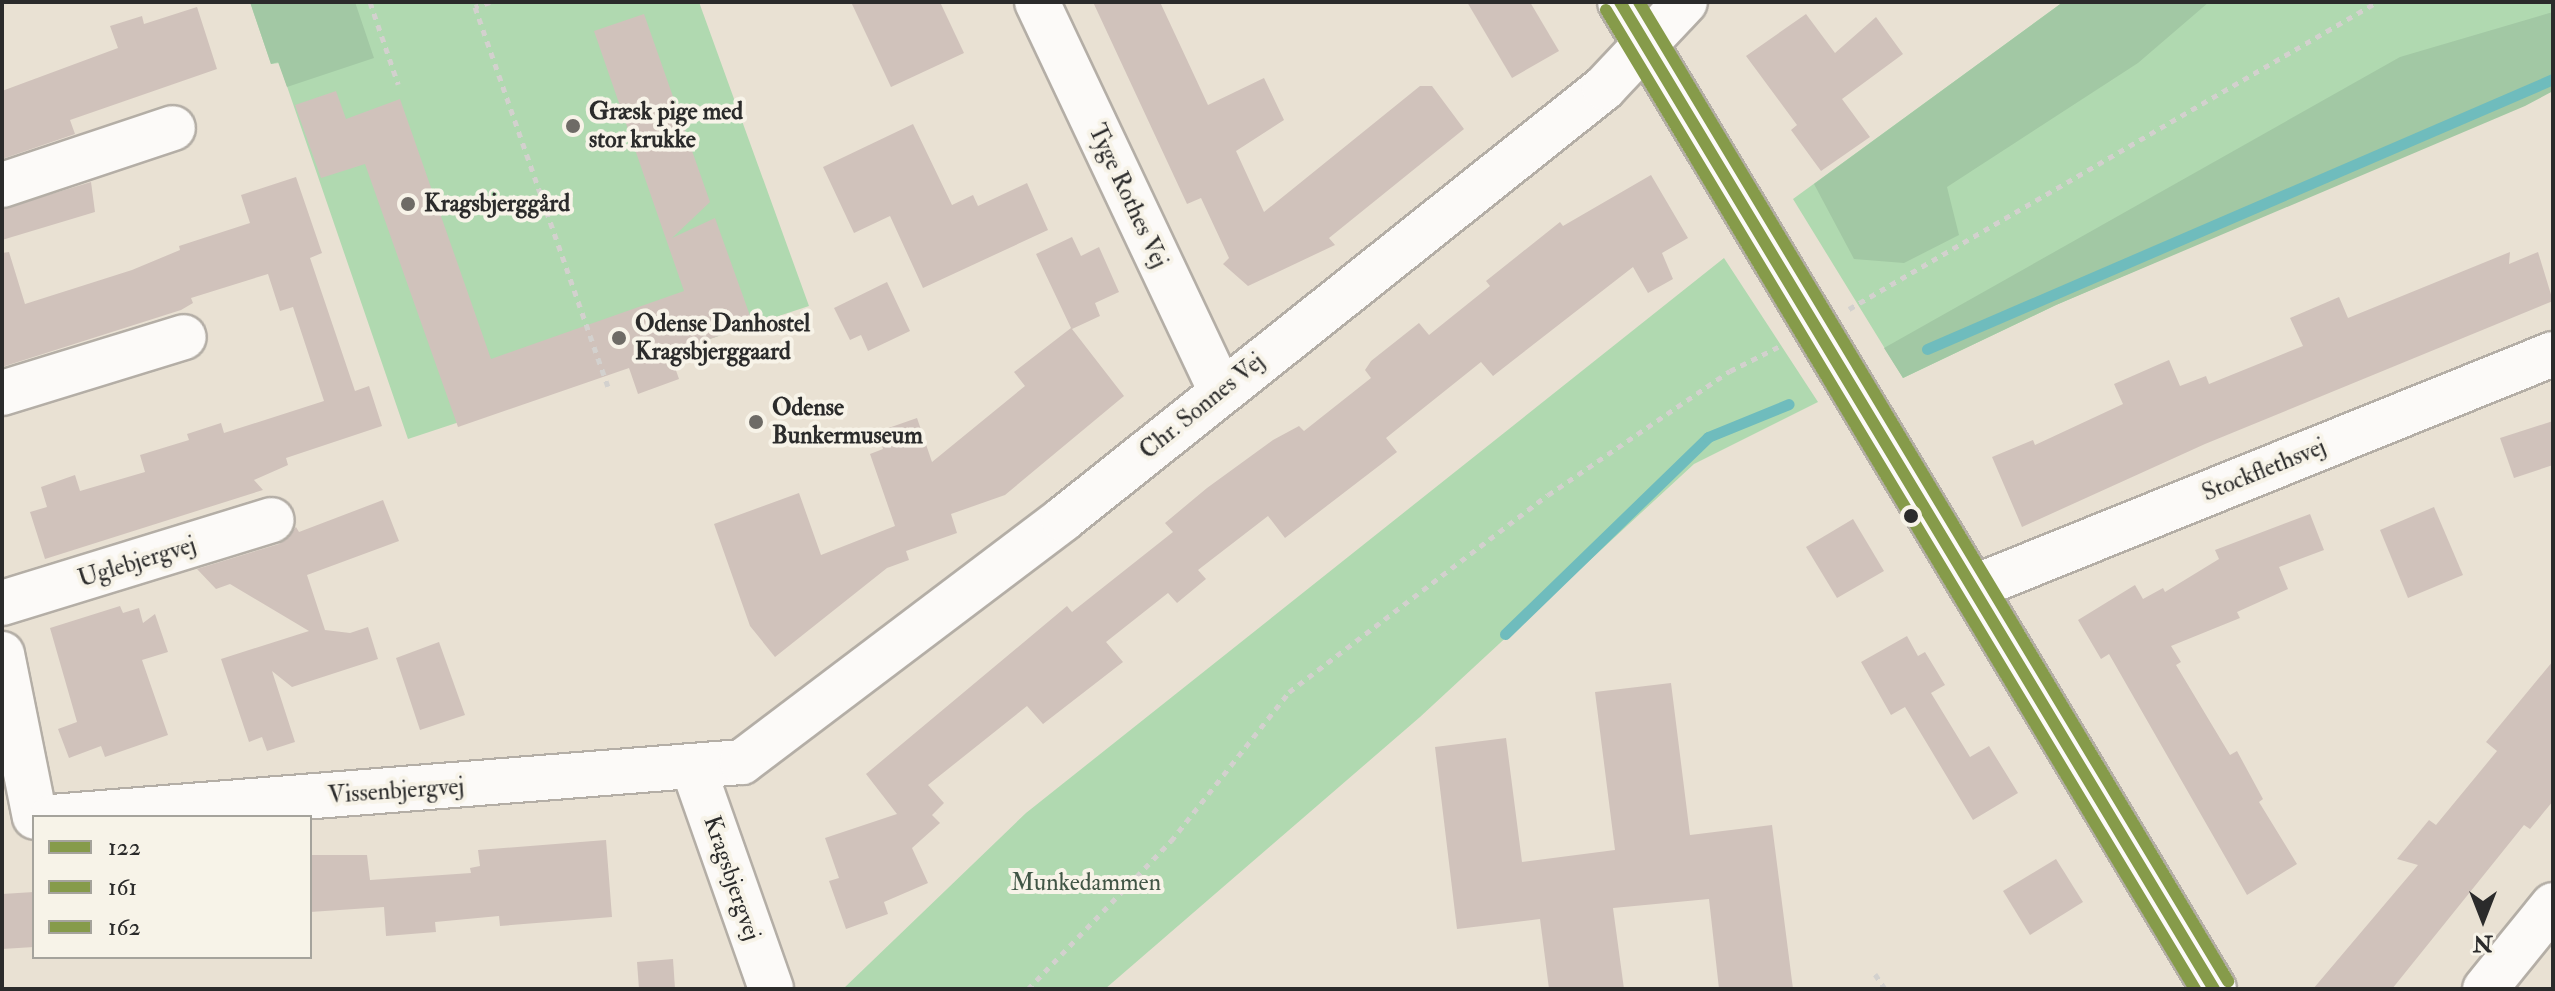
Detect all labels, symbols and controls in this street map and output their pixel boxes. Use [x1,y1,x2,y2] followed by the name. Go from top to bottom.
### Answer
[589,98,743,154] place label: Græsk pige med stor krukke
[564,117,582,135] marker: Græsk pige med stor krukke
[1082,119,1174,273] street label: Tyge Rothes Vej
[424,190,570,218] place label: Kragsbjerggård
[399,195,417,213] marker: Kragsbjerggård
[635,310,810,366] place label: Odense Danhostel Kragsbjerggaard
[610,329,628,347] marker: Odense Danhostel Kragsbjerggaard
[1134,347,1270,465] street label: Chr. Sonnes Vej
[772,394,923,450] place label: Odense Bunkermuseum
[747,413,765,431] marker: Odense Bunkermuseum
[2198,432,2330,508] street label: Stockflethsvej
[1903,508,1919,524] unlabelled marker
[75,530,199,594] street label: Uglebjergvej
[327,772,465,810] street label: Vissenbjergvej
[697,812,767,944] street label: Kragsbjergvej
[32,815,312,959] legend
[108,832,141,863] text: 122
[1011,869,1161,897] park label: Munkedammen
[108,872,137,903] text: 161
[2443,879,2523,959] north arrow
[108,912,141,943] text: 162
[2473,929,2493,957] text: N

